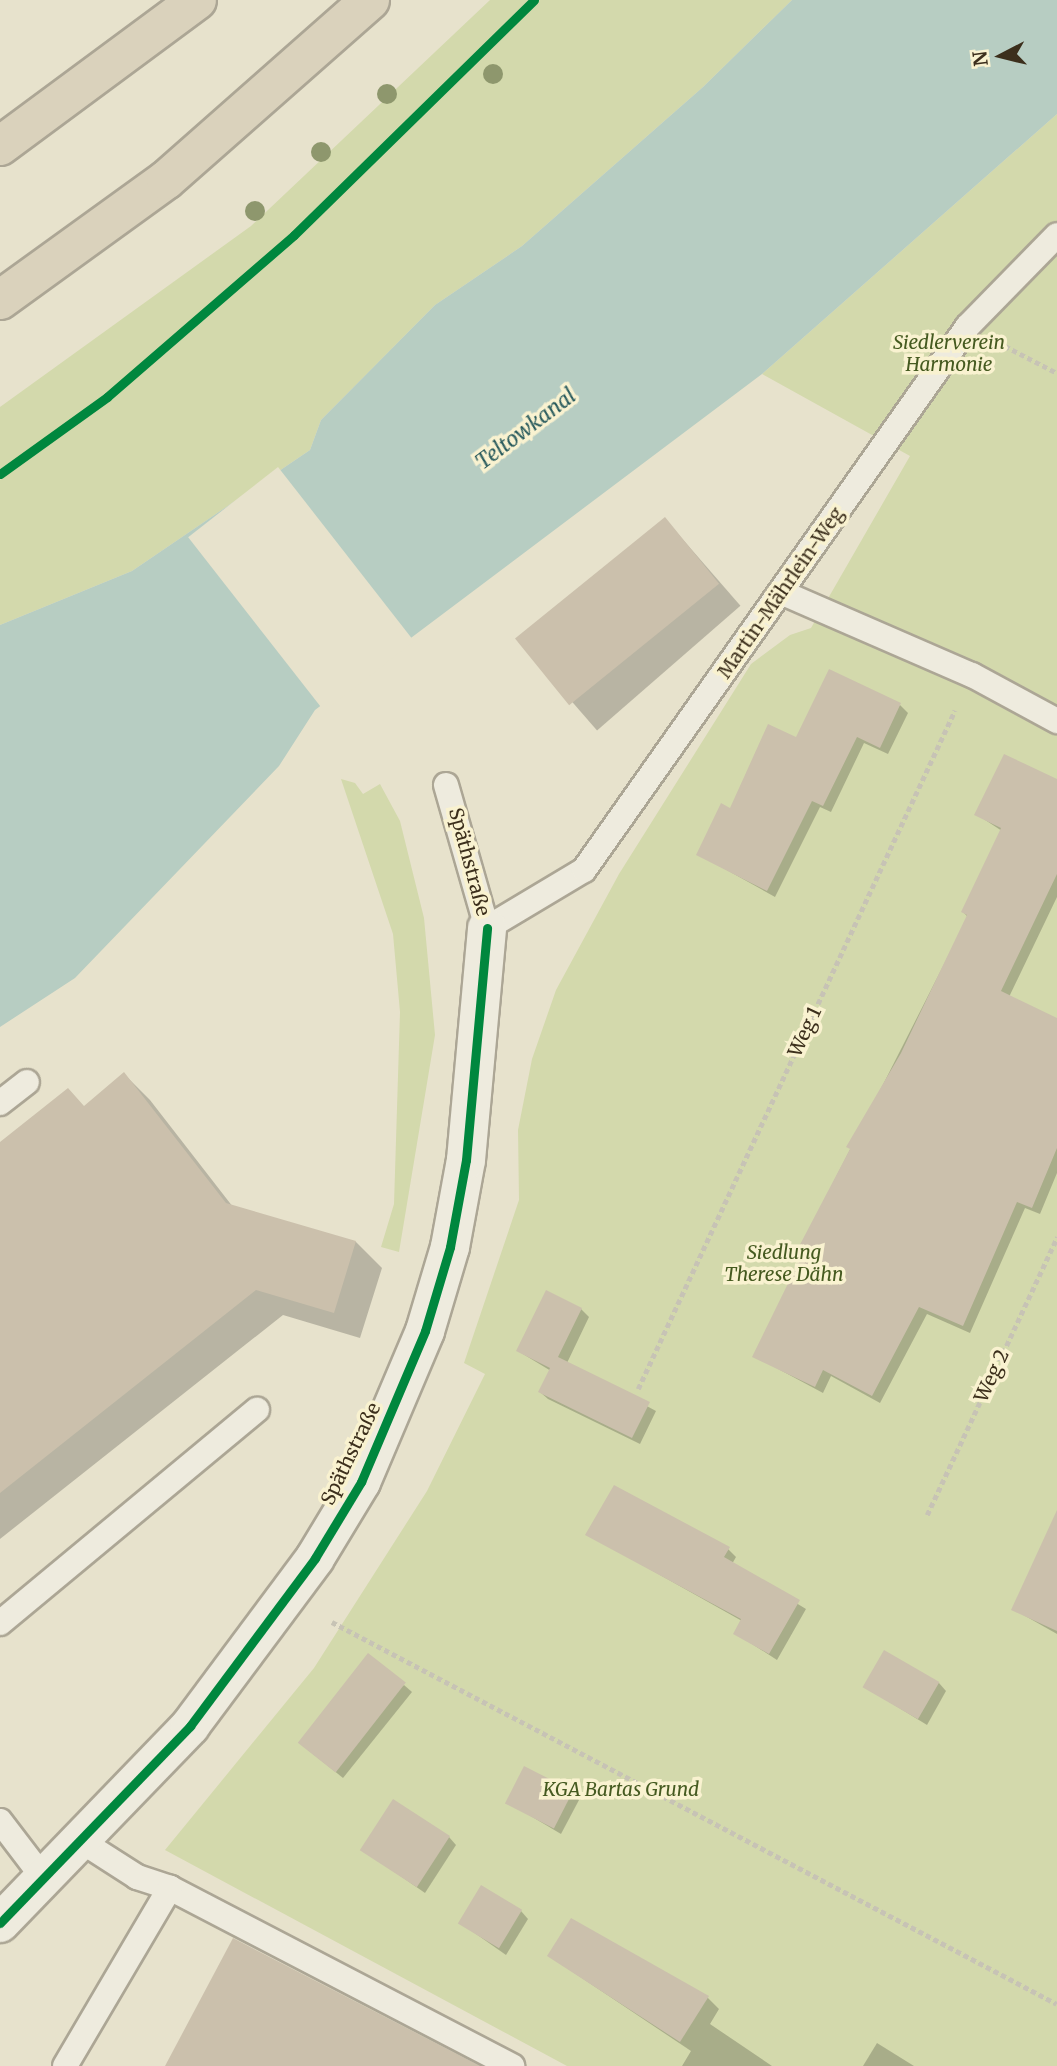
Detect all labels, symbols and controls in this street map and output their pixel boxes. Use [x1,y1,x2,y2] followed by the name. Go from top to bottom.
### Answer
[966,21,1036,91] north arrow
[967,50,993,67] text: N
[893,332,1005,376] park label: Siedlerverein Harmonie
[471,383,581,475] water label: Teltowkanal
[713,503,849,683] street label: Martin-Mährlein-Weg
[444,806,494,918] street label: Späthstraße
[784,1003,826,1061] street label: Weg 1
[724,1242,844,1286] park label: Siedlung Therese Dähn
[970,1346,1014,1406] street label: Weg 2
[316,1399,386,1509] street label: Späthstraße
[543,1779,699,1801] park label: KGA Bartas Grund

